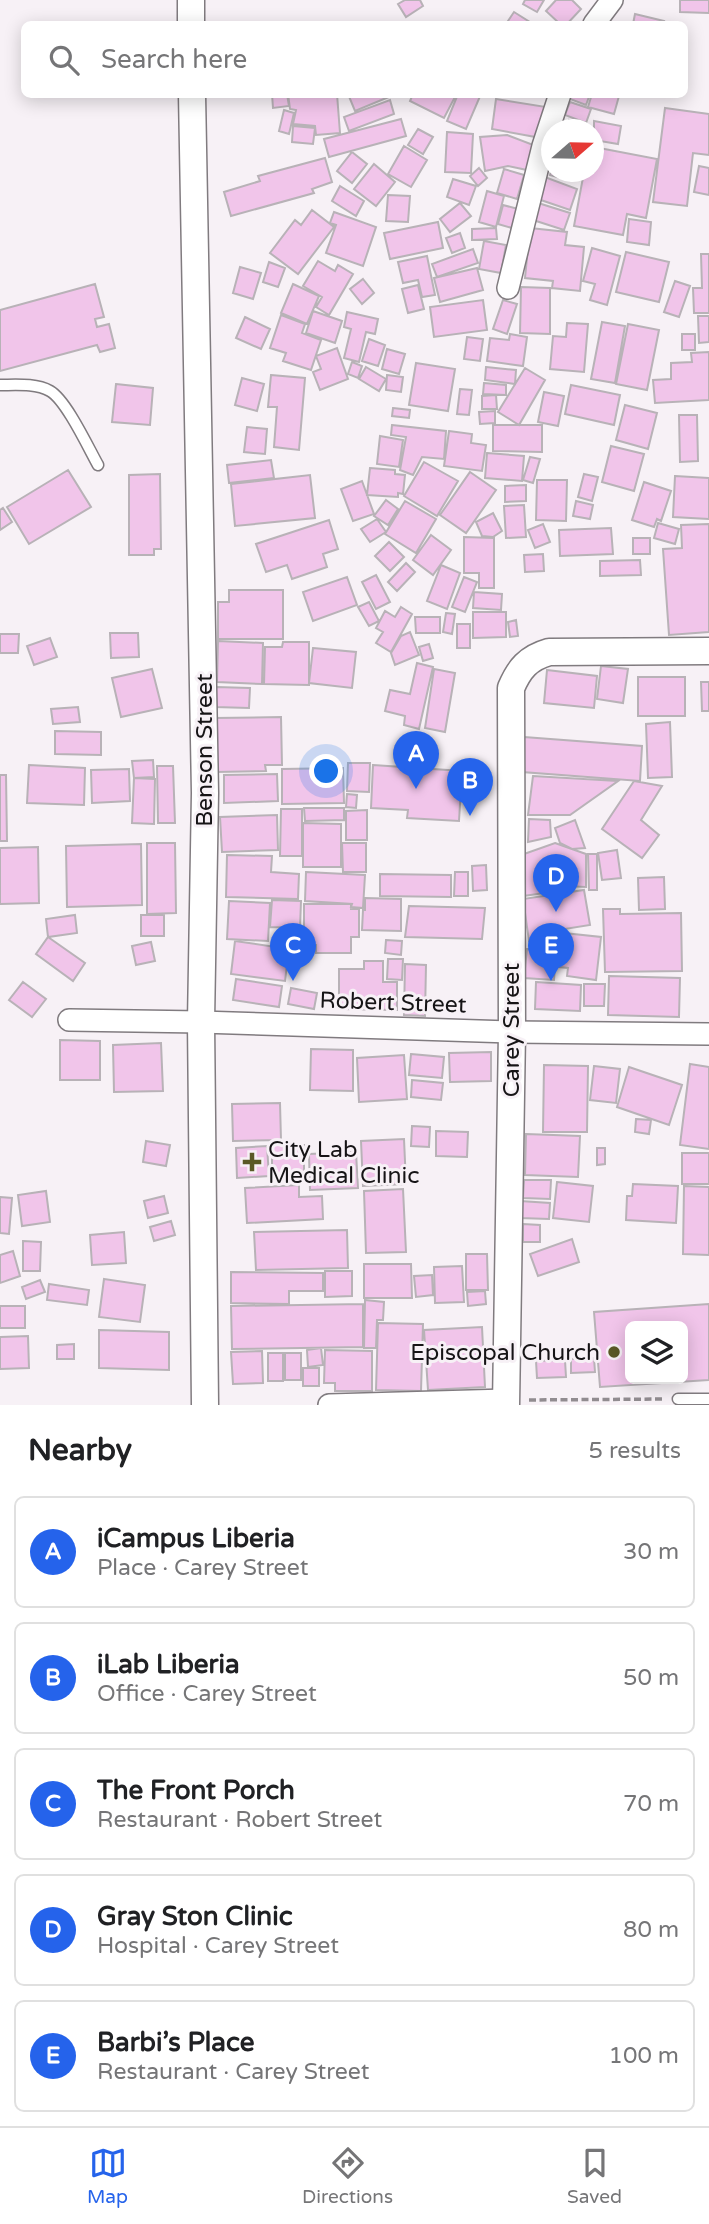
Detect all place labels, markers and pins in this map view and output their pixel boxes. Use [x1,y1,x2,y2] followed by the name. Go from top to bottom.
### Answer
[393,731,439,789] pin: A
[447,758,493,816] pin: B
[533,854,579,912] pin: D
[270,923,316,981] pin: C
[528,923,574,981] pin: E
[268,1136,419,1190] place label: City Lab Medical Clinic
[242,1152,262,1172] marker: City Lab Medical Clinic
[410,1339,600,1367] place label: Episcopal Church
[606,1344,622,1360] marker: Episcopal Church

